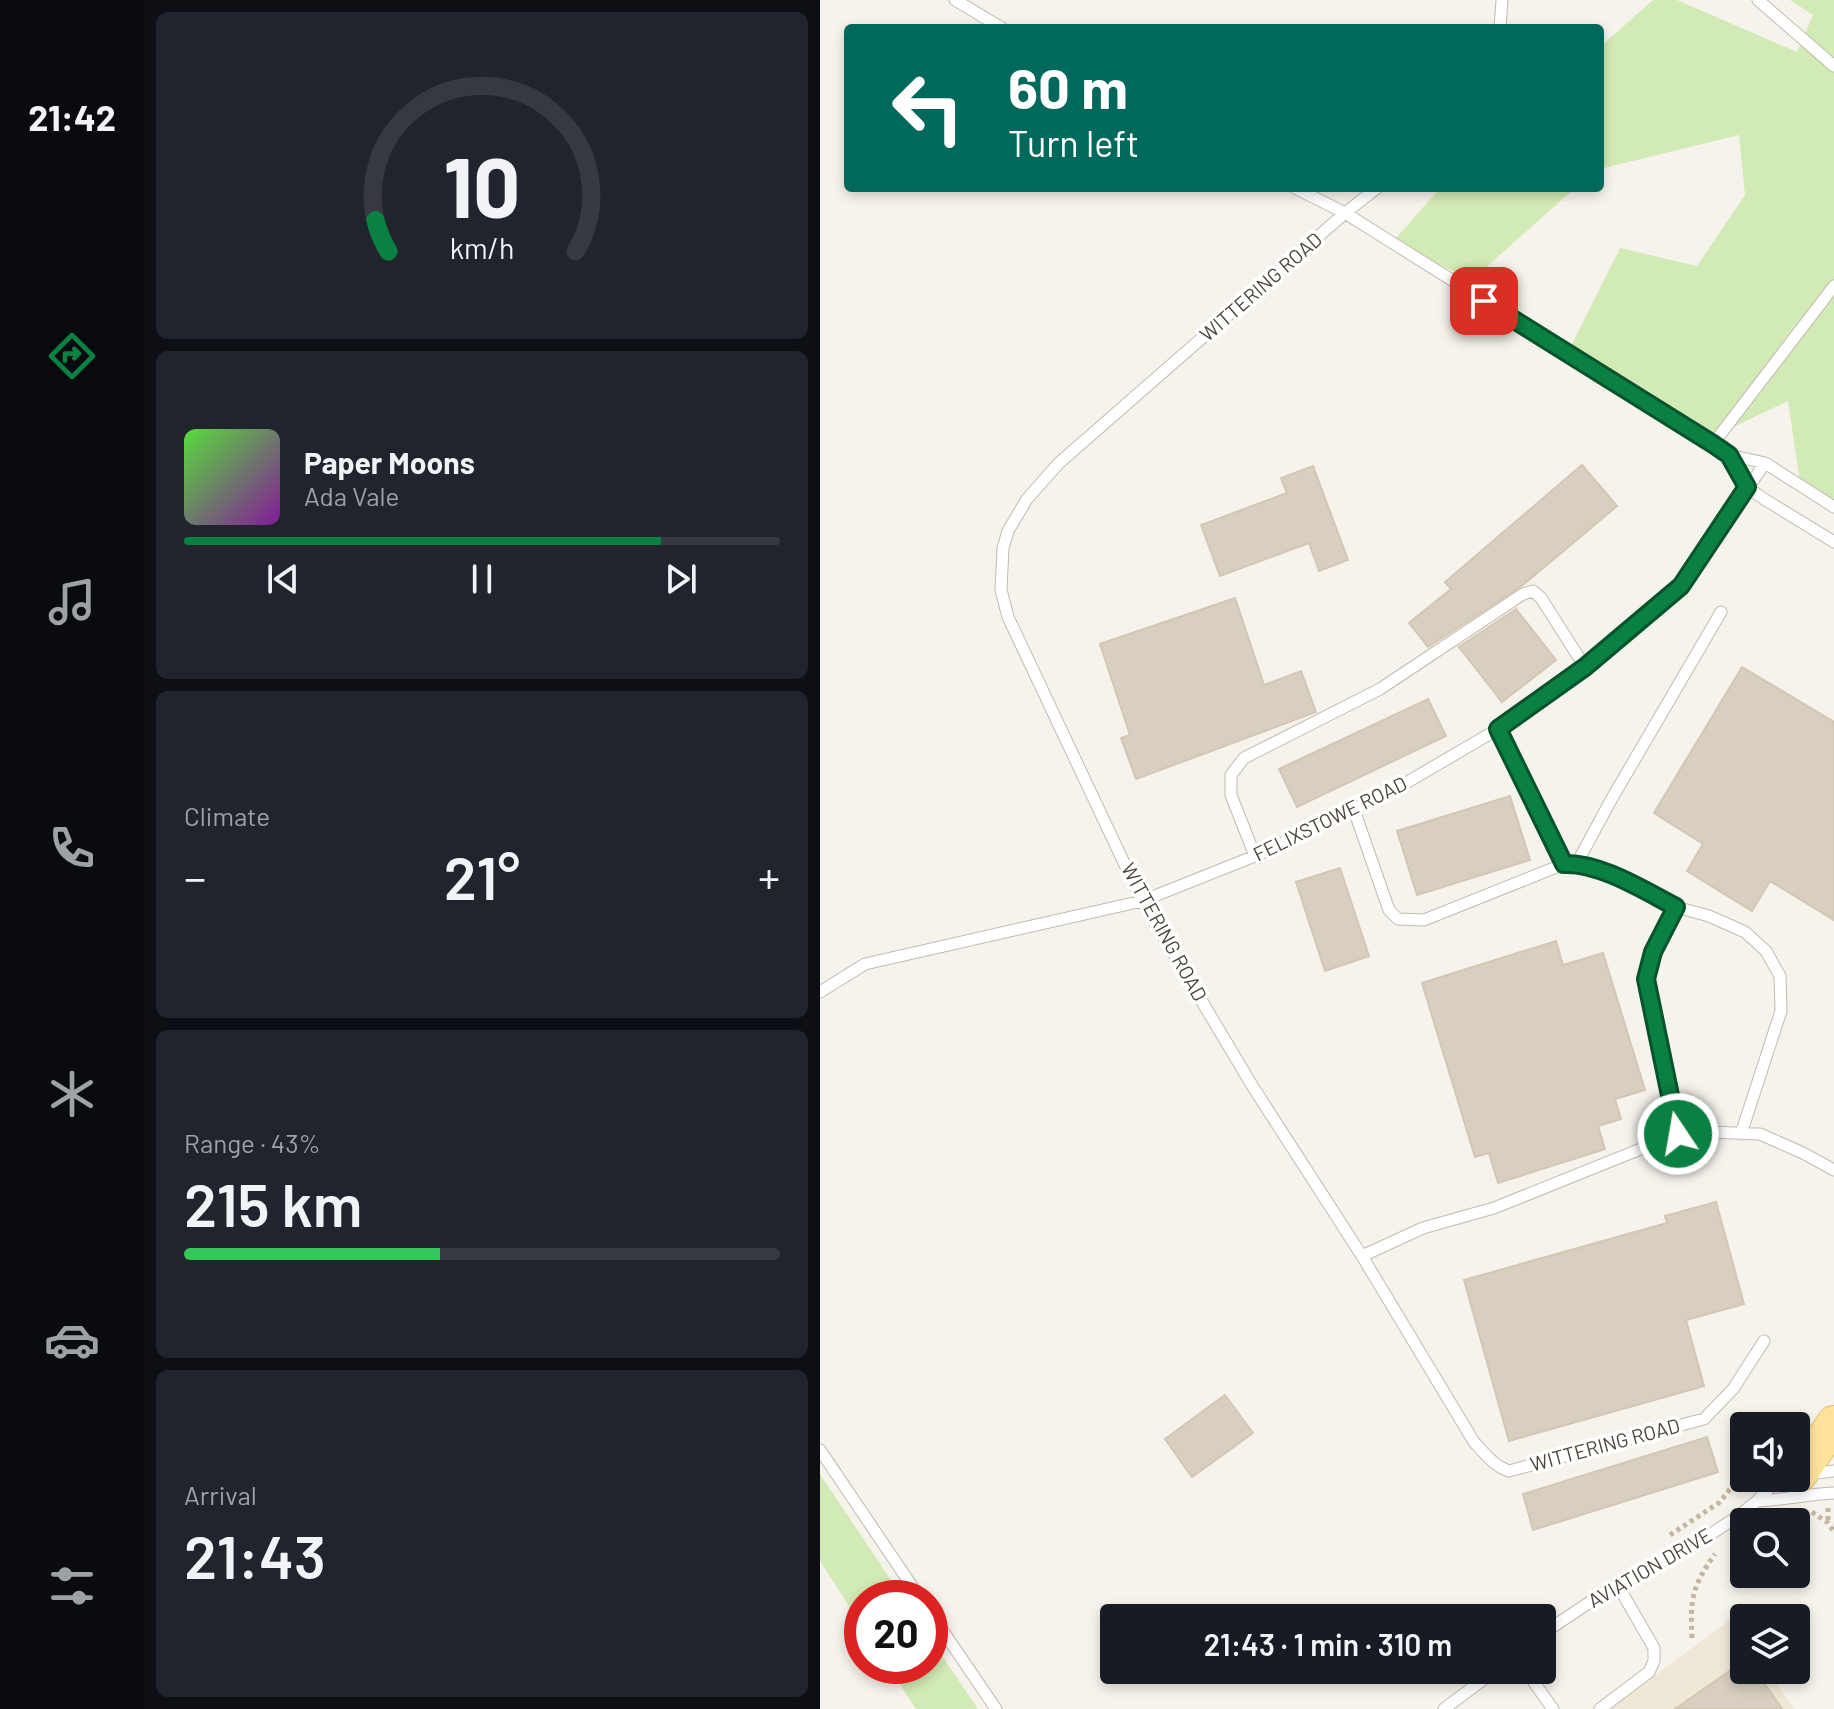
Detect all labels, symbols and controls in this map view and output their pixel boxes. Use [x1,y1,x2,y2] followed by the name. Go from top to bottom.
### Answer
[1008,53,1128,120] text: 60 m
[876,56,980,160] icon: left
[28,95,116,138] text: 21:42
[1008,121,1139,164] text: Turn left
[444,134,520,234] text: 10
[1194,227,1326,346] street label: WITTERING ROAD
[450,230,514,265] text: km/h
[1450,267,1518,335] pin
[1462,279,1506,323] icon: arrive
[44,328,100,384] icon: directions
[304,444,475,480] text: Paper Moons
[304,480,399,511] text: Ada Vale
[261,557,305,601] icon: previous
[460,557,504,601] icon: pause
[659,557,703,601] icon: next
[44,574,100,630] icon: music
[1249,771,1410,866] street label: FELIXSTOWE ROAD
[184,800,270,831] text: Climate
[44,820,100,876] icon: phone
[444,840,520,912] text: 21°
[184,850,206,903] text: −
[758,850,780,903] text: +
[1117,858,1213,1005] street label: WITTERING ROAD
[44,1066,100,1122] icon: climate
[1636,1092,1720,1176] position arrow
[184,1127,321,1158] text: Range · 43%
[184,1167,363,1239] text: 215 km
[44,1312,100,1368] icon: car
[1730,1412,1810,1684] map controls
[1730,1412,1810,1492] button: sound
[1527,1413,1682,1476] street label: WITTERING ROAD
[184,1479,257,1510] text: Arrival
[1730,1508,1810,1588] button: search
[184,1519,326,1591] text: 21:43
[1583,1522,1716,1612] street label: AVIATION DRIVE
[44,1558,100,1614] icon: filters
[844,1580,948,1684] speed limit sign: 20
[1730,1604,1810,1684] button: layers
[1204,1626,1452,1662] text: 21:43 · 1 min · 310 m

